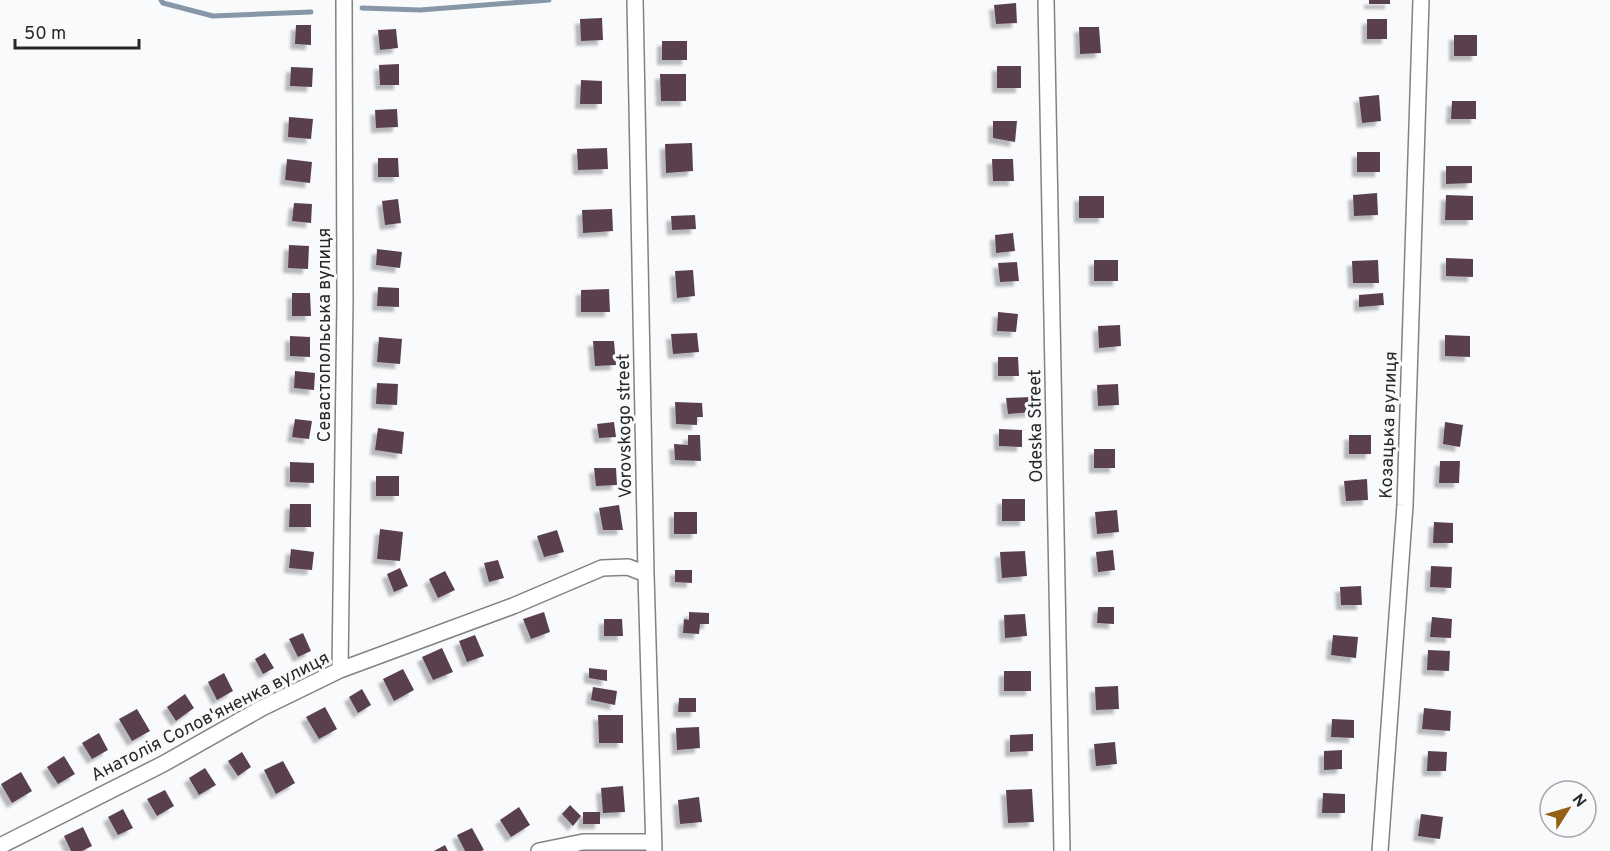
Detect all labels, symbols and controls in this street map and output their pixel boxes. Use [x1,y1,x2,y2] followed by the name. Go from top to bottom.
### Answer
[15,12,140,50] scale bar
[24,23,66,46] text: 50 m
[314,228,337,442] street label: Севастопольська вулиця
[1375,351,1404,499] street label: Козацька вулиця
[613,353,638,498] street label: Vorovskogo street
[1024,369,1049,483] street label: Odeska Street
[88,647,334,788] street label: Анатолія Солов'яненка вулиця
[1538,779,1598,839] north arrow
[1567,791,1590,812] text: N

